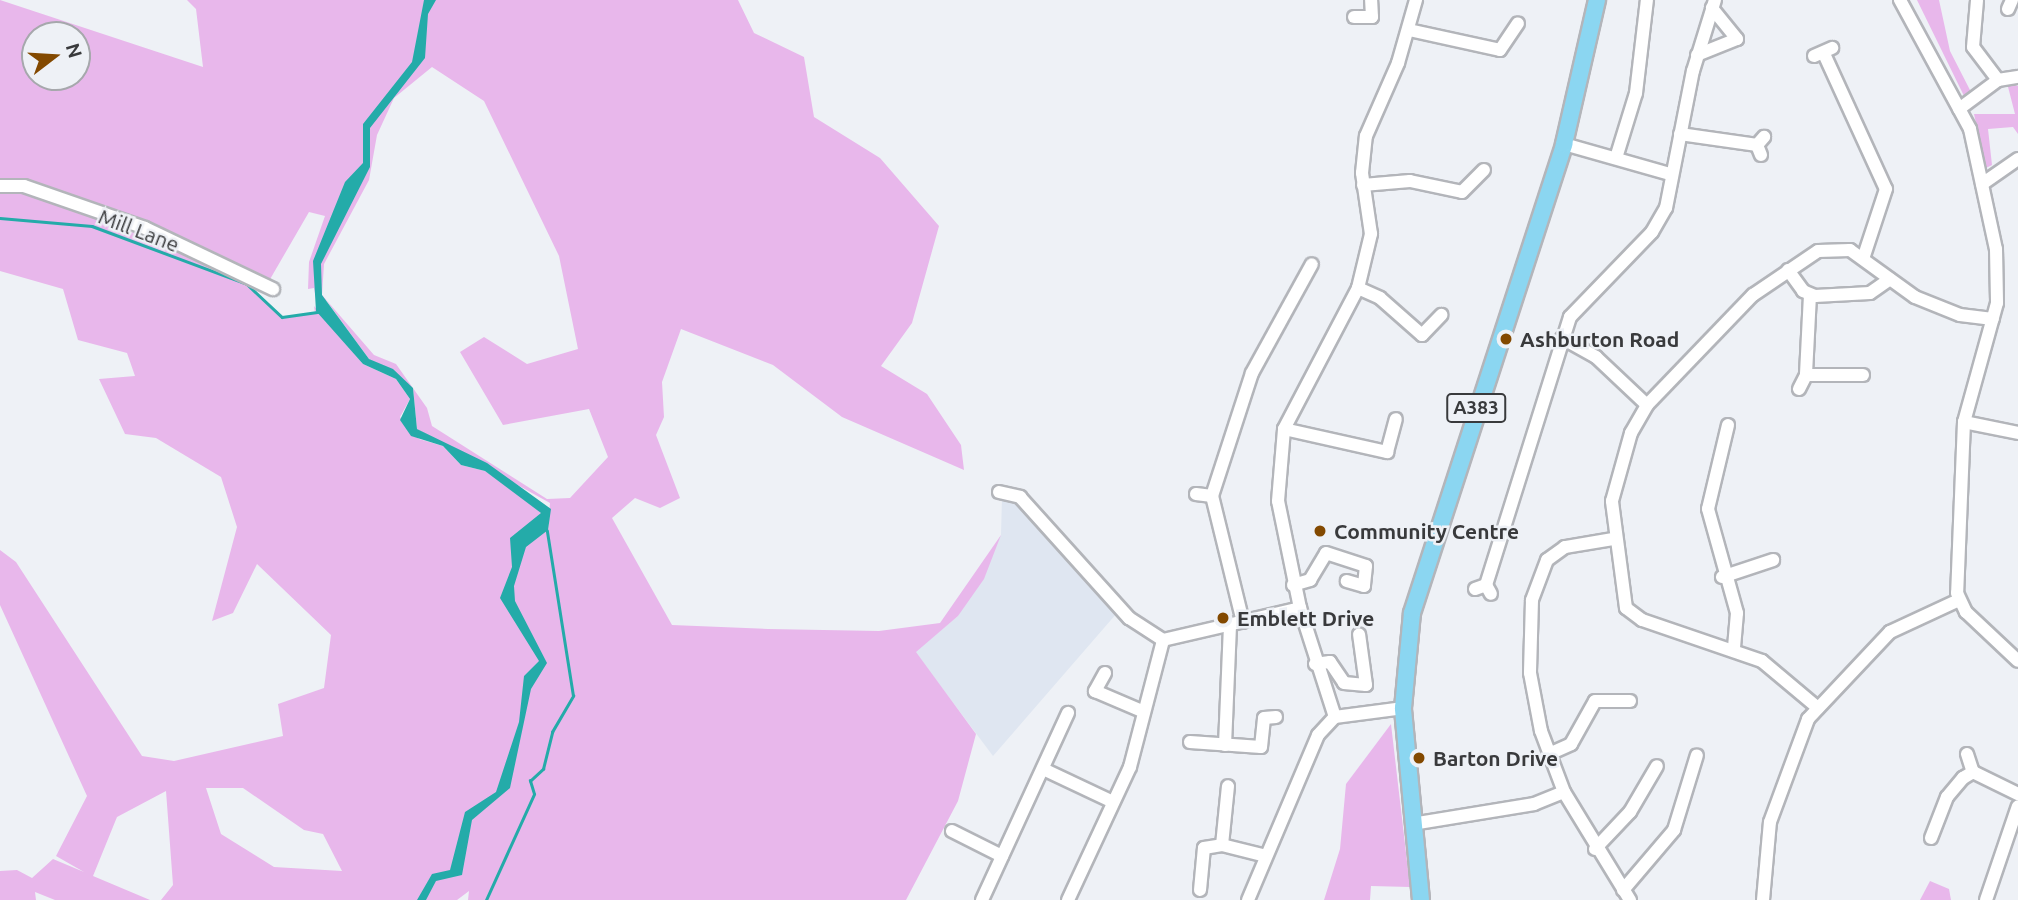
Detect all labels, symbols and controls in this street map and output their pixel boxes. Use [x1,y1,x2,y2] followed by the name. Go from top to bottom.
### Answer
[21,21,91,91] north arrow
[62,40,87,60] text: N
[95,203,183,257] street label: Mill Lane
[1520,326,1679,352] place label: Ashburton Road
[1498,331,1514,347] marker: Ashburton Road
[1444,392,1508,424] road number: A383
[1334,518,1519,544] place label: Community Centre
[1312,523,1328,539] marker: Community Centre
[1237,605,1374,631] place label: Emblett Drive
[1215,610,1231,626] marker: Emblett Drive
[1433,745,1558,771] place label: Barton Drive
[1411,750,1427,766] marker: Barton Drive

